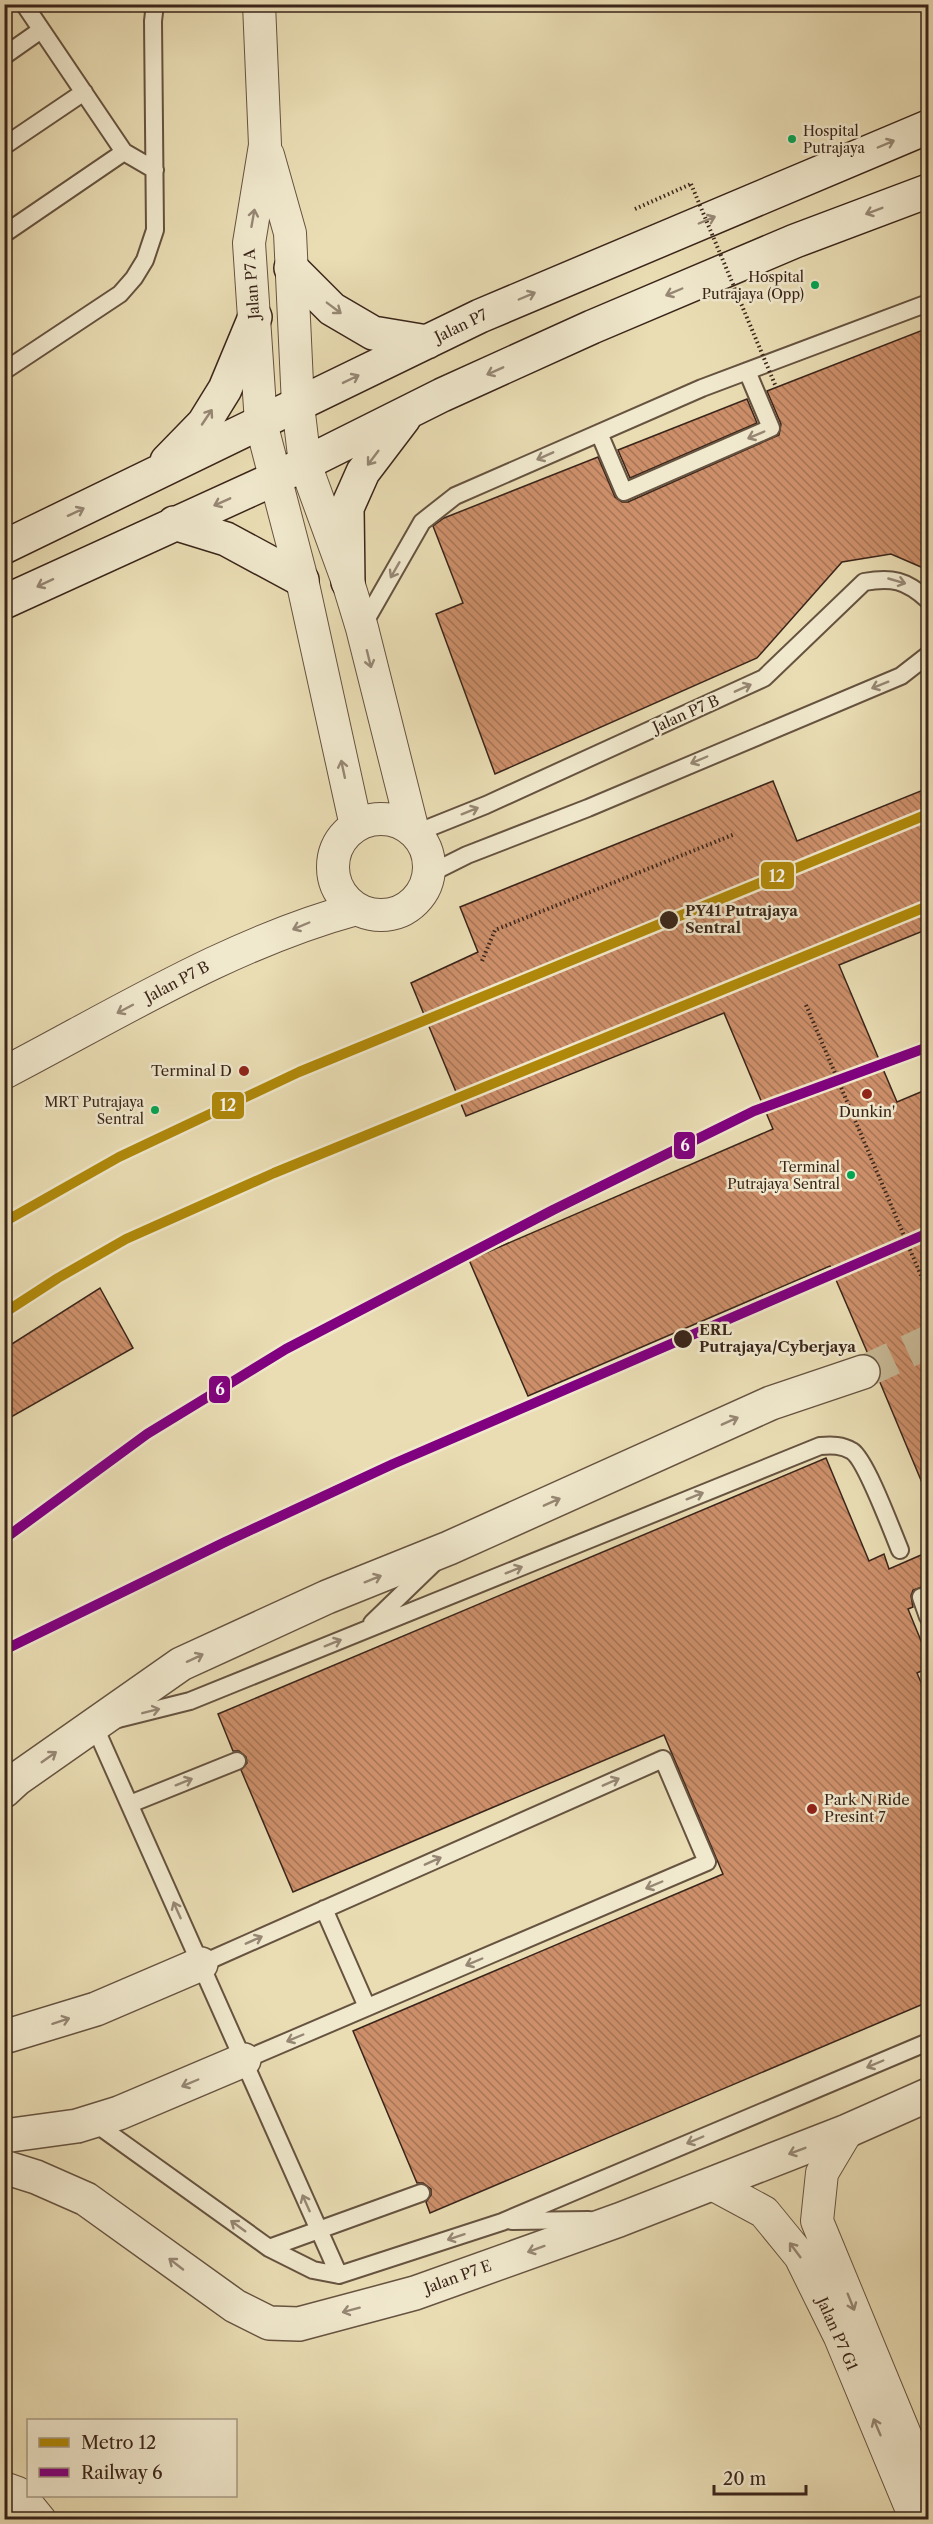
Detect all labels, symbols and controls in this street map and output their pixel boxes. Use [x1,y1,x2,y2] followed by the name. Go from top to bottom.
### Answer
[803,122,865,157] place label: Hospital Putrajaya
[786,133,798,145] marker: Hospital Putrajaya
[877,138,895,149] one-way arrow
[865,207,884,218] one-way arrow
[247,209,258,229] one-way arrow
[697,213,715,225] one-way arrow
[240,247,264,322] street label: Jalan P7 A
[702,268,804,303] place label: Hospital Putrajaya (Opp)
[809,279,821,291] marker: Hospital Putrajaya (Opp)
[665,287,683,299] one-way arrow
[518,289,536,300] one-way arrow
[325,302,341,315] one-way arrow
[430,304,491,347] street label: Jalan P7
[487,366,505,377] one-way arrow
[342,373,360,385] one-way arrow
[201,409,213,426] one-way arrow
[747,430,765,441] one-way arrow
[367,450,379,466] one-way arrow
[536,452,554,463] one-way arrow
[213,497,232,508] one-way arrow
[67,506,85,518] one-way arrow
[389,561,401,578] one-way arrow
[887,576,906,587] one-way arrow
[36,578,54,590] one-way arrow
[364,649,376,668] one-way arrow
[871,680,889,691] one-way arrow
[734,681,752,693] one-way arrow
[648,691,722,737] street label: Jalan P7 B
[691,755,709,766] one-way arrow
[337,759,349,778] one-way arrow
[460,805,479,816] one-way arrow
[760,861,795,890] line badge: 12
[769,866,785,886] text: 12
[685,901,798,937] place label: PY41 Putrajaya Sentral
[658,909,680,931] marker: PY41 Putrajaya Sentral
[292,921,310,932] one-way arrow
[139,957,212,1007] street label: Jalan P7 B
[116,1004,134,1015] one-way arrow
[151,1061,232,1080] place label: Terminal D
[237,1064,251,1078] marker: Terminal D
[860,1087,874,1101] marker: Dunkin'
[211,1091,245,1120] line badge: 12
[44,1093,145,1128] place label: MRT Putrajaya Sentral
[220,1095,236,1115] text: 12
[839,1102,895,1121] place label: Dunkin'
[149,1104,161,1116] marker: MRT Putrajaya Sentral
[673,1131,696,1160] line badge: 6
[680,1135,690,1155] text: 6
[727,1158,840,1193] place label: Terminal Putrajaya Sentral
[845,1169,857,1181] marker: Terminal Putrajaya Sentral
[699,1320,856,1356] place label: ERL Putrajaya/Cyberjaya
[672,1328,694,1350] marker: ERL Putrajaya/Cyberjaya
[208,1375,231,1404] line badge: 6
[215,1379,225,1399] text: 6
[721,1415,739,1426] one-way arrow
[685,1490,703,1501] one-way arrow
[543,1495,561,1507] one-way arrow
[504,1564,523,1575] one-way arrow
[363,1573,382,1584] one-way arrow
[323,1637,342,1648] one-way arrow
[185,1652,204,1663] one-way arrow
[141,1704,160,1716] one-way arrow
[40,1751,56,1763] one-way arrow
[174,1776,192,1787] one-way arrow
[601,1776,620,1787] one-way arrow
[824,1790,910,1826] place label: Park N Ride Presint 7
[805,1802,819,1816] marker: Park N Ride Presint 7
[423,1855,441,1867] one-way arrow
[645,1880,663,1891] one-way arrow
[171,1902,182,1920] one-way arrow
[245,1934,263,1945] one-way arrow
[466,1956,484,1968] one-way arrow
[51,2015,70,2026] one-way arrow
[286,2033,305,2044] one-way arrow
[866,2059,884,2070] one-way arrow
[181,2078,199,2089] one-way arrow
[686,2135,705,2146] one-way arrow
[789,2146,807,2157] one-way arrow
[300,2194,312,2212] one-way arrow
[230,2220,246,2232] one-way arrow
[447,2232,466,2243] one-way arrow
[789,2243,802,2259] one-way arrow
[527,2245,546,2256] one-way arrow
[420,2256,494,2298] street label: Jalan P7 E
[168,2258,184,2271] one-way arrow
[812,2292,862,2374] street label: Jalan P7 G1
[846,2292,857,2311] one-way arrow
[342,2305,361,2316] one-way arrow
[871,2418,882,2436] one-way arrow
[27,2419,237,2497] legend
[81,2432,156,2454] text: Metro 12
[714,2458,806,2496] scale bar
[81,2462,163,2484] text: Railway 6
[723,2468,767,2490] text: 20 m

